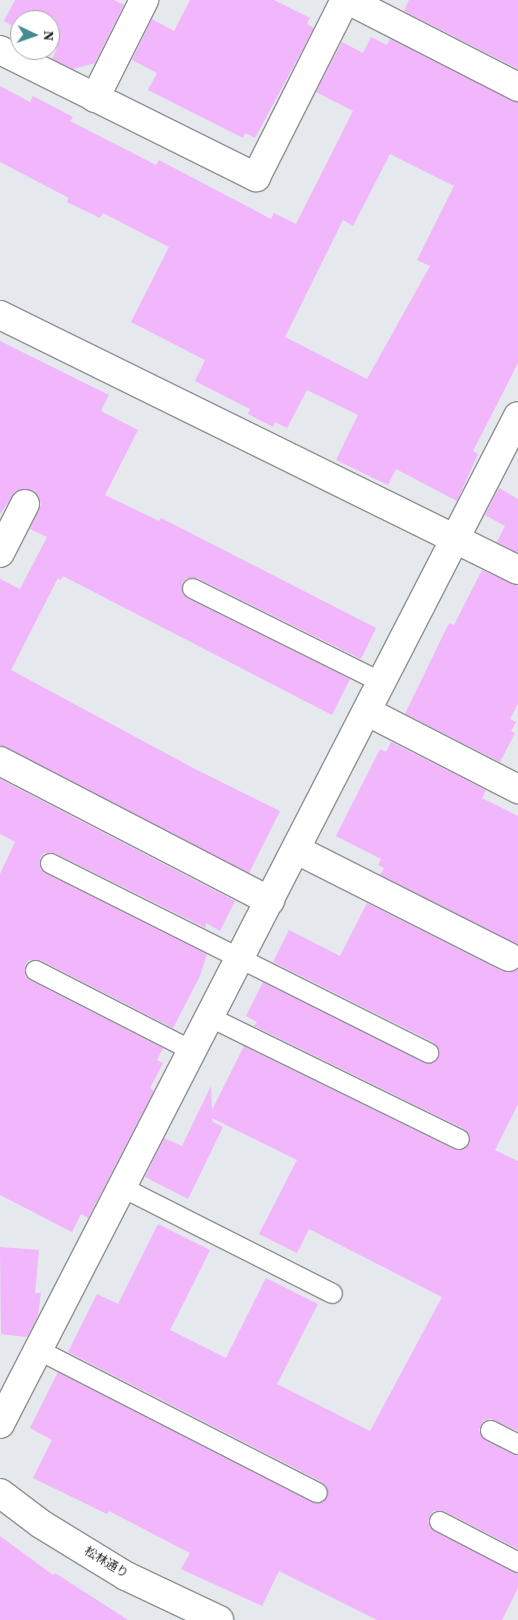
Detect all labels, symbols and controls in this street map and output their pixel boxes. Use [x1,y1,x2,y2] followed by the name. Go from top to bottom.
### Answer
[10,10,60,60] north arrow
[39,30,59,41] text: N
[82,1544,130,1582] street label: 松林通り

